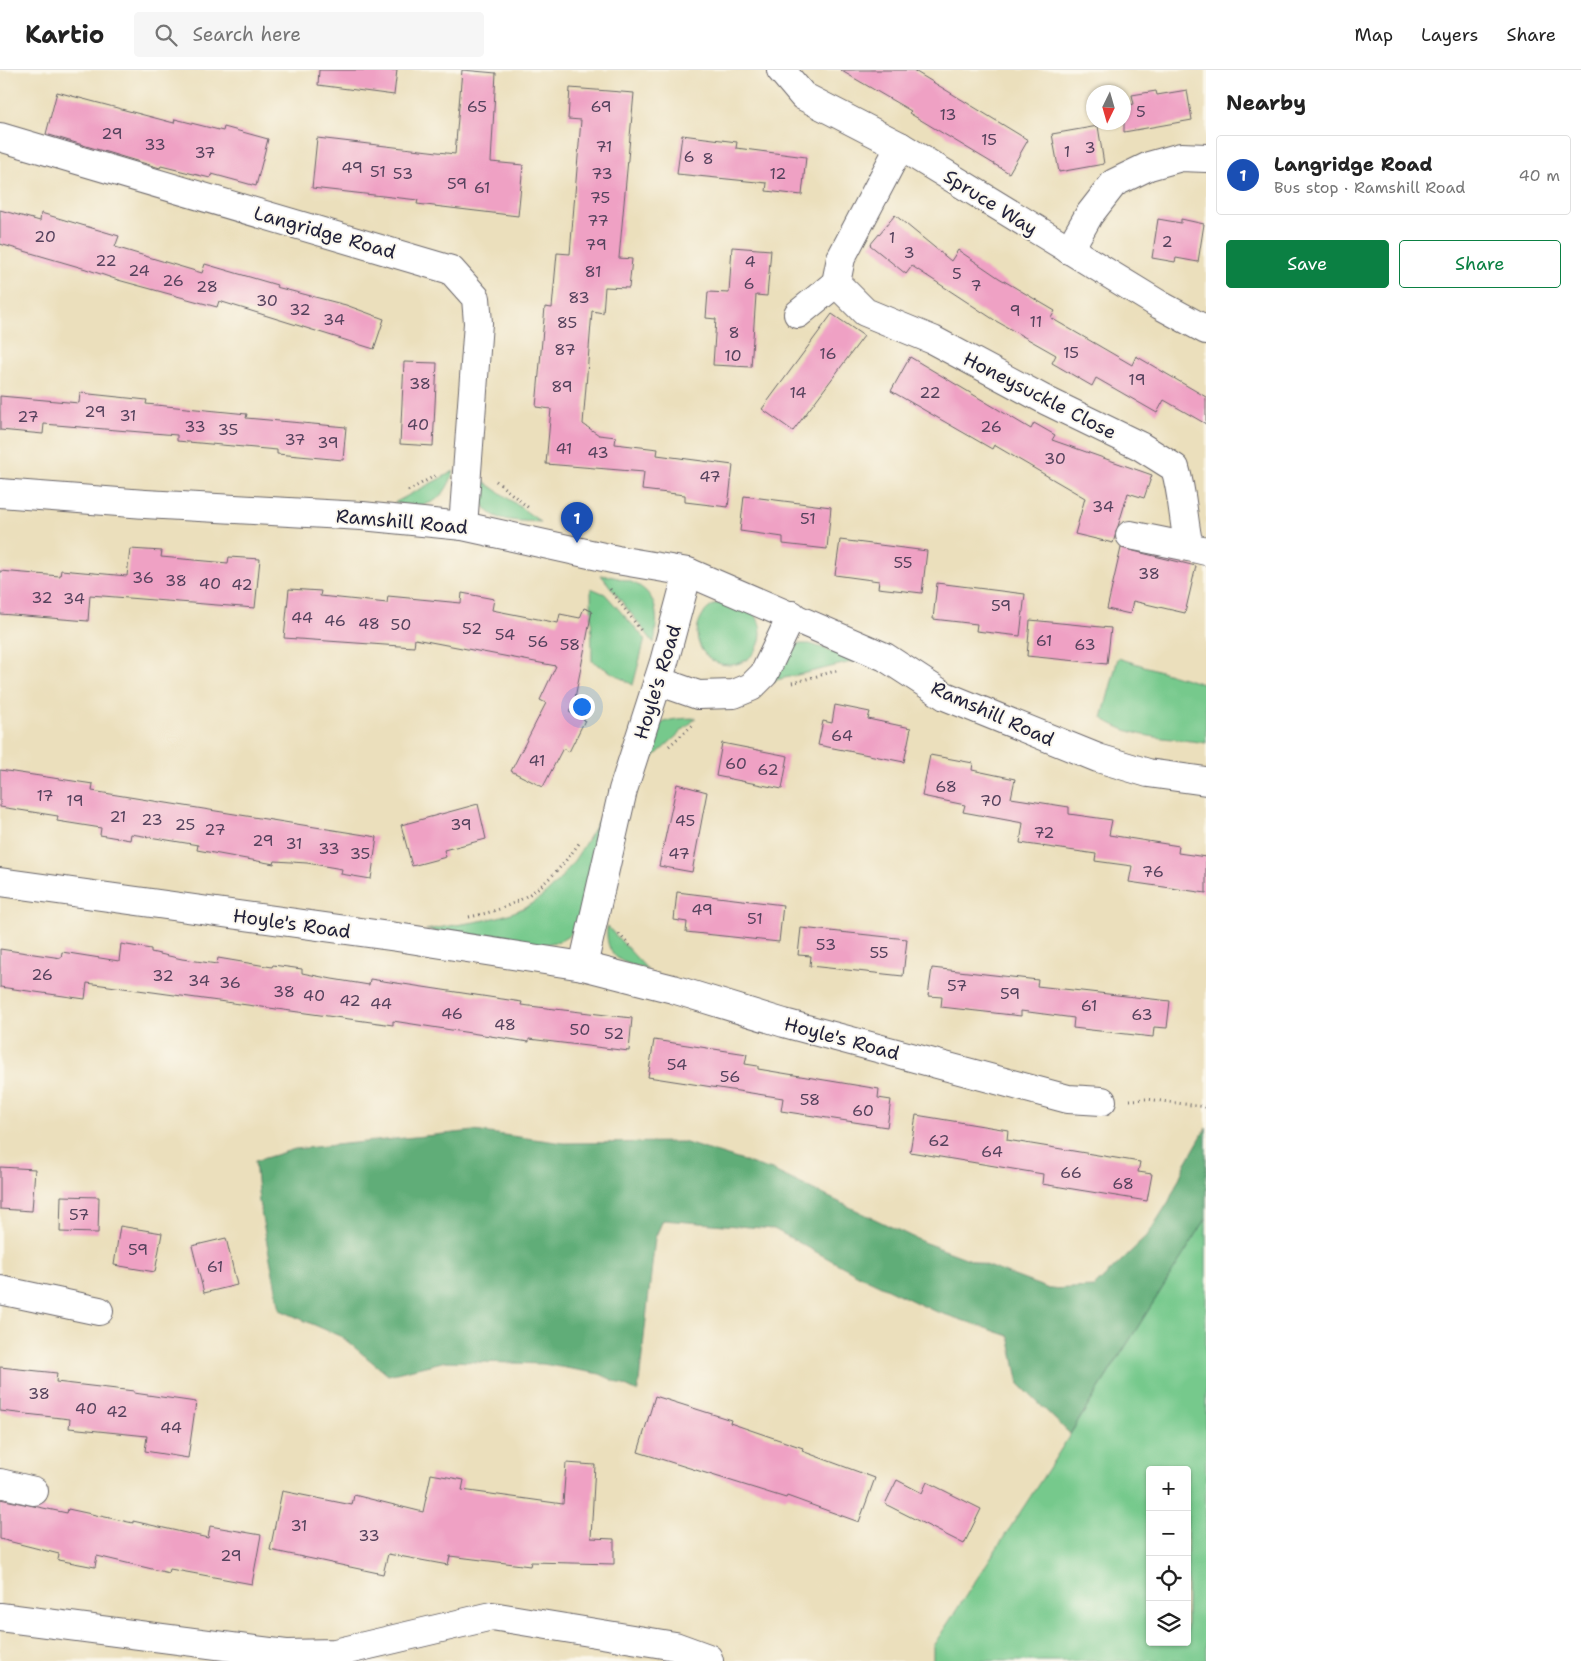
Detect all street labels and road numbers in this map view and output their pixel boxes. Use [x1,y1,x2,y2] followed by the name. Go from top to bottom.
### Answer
[939,164,1042,241] street label: Spruce Way
[251,200,399,265] street label: Langridge Road
[959,346,1121,445] street label: Honeysuckle Close
[335,503,469,540] street label: Ramshill Road
[628,622,687,743] street label: Hoyle's Road
[927,675,1058,752] street label: Ramshill Road
[231,903,352,944] street label: Hoyle's Road
[781,1011,902,1066] street label: Hoyle's Road

